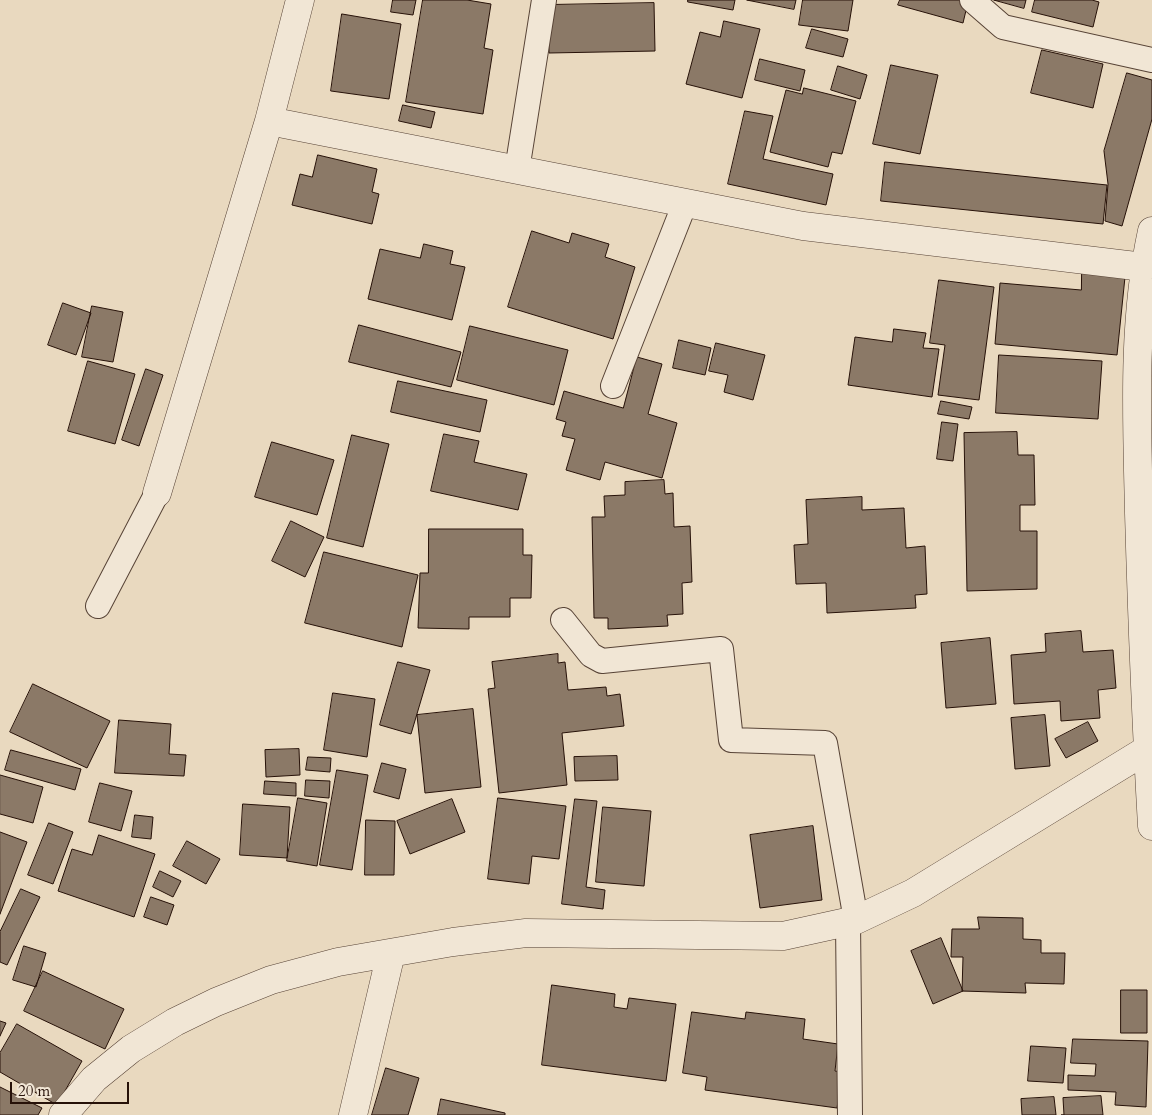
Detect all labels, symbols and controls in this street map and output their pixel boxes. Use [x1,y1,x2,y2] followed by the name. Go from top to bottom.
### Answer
[12,1072,131,1104] scale bar
[18,1081,50,1101] text: 20 m

